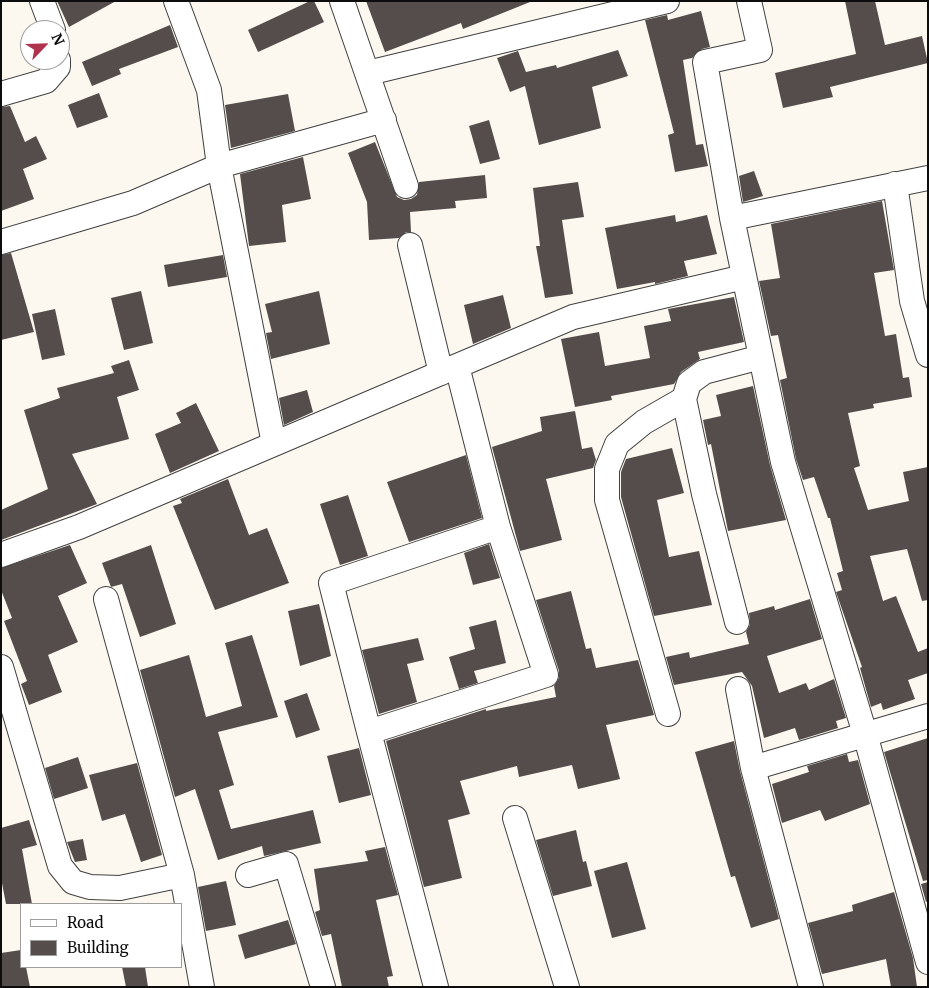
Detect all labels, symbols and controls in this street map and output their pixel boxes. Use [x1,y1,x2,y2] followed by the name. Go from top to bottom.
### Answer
[20,20,70,70] north arrow
[47,31,68,48] text: N
[20,903,182,968] legend
[67,913,103,932] text: Road
[67,938,129,957] text: Building

